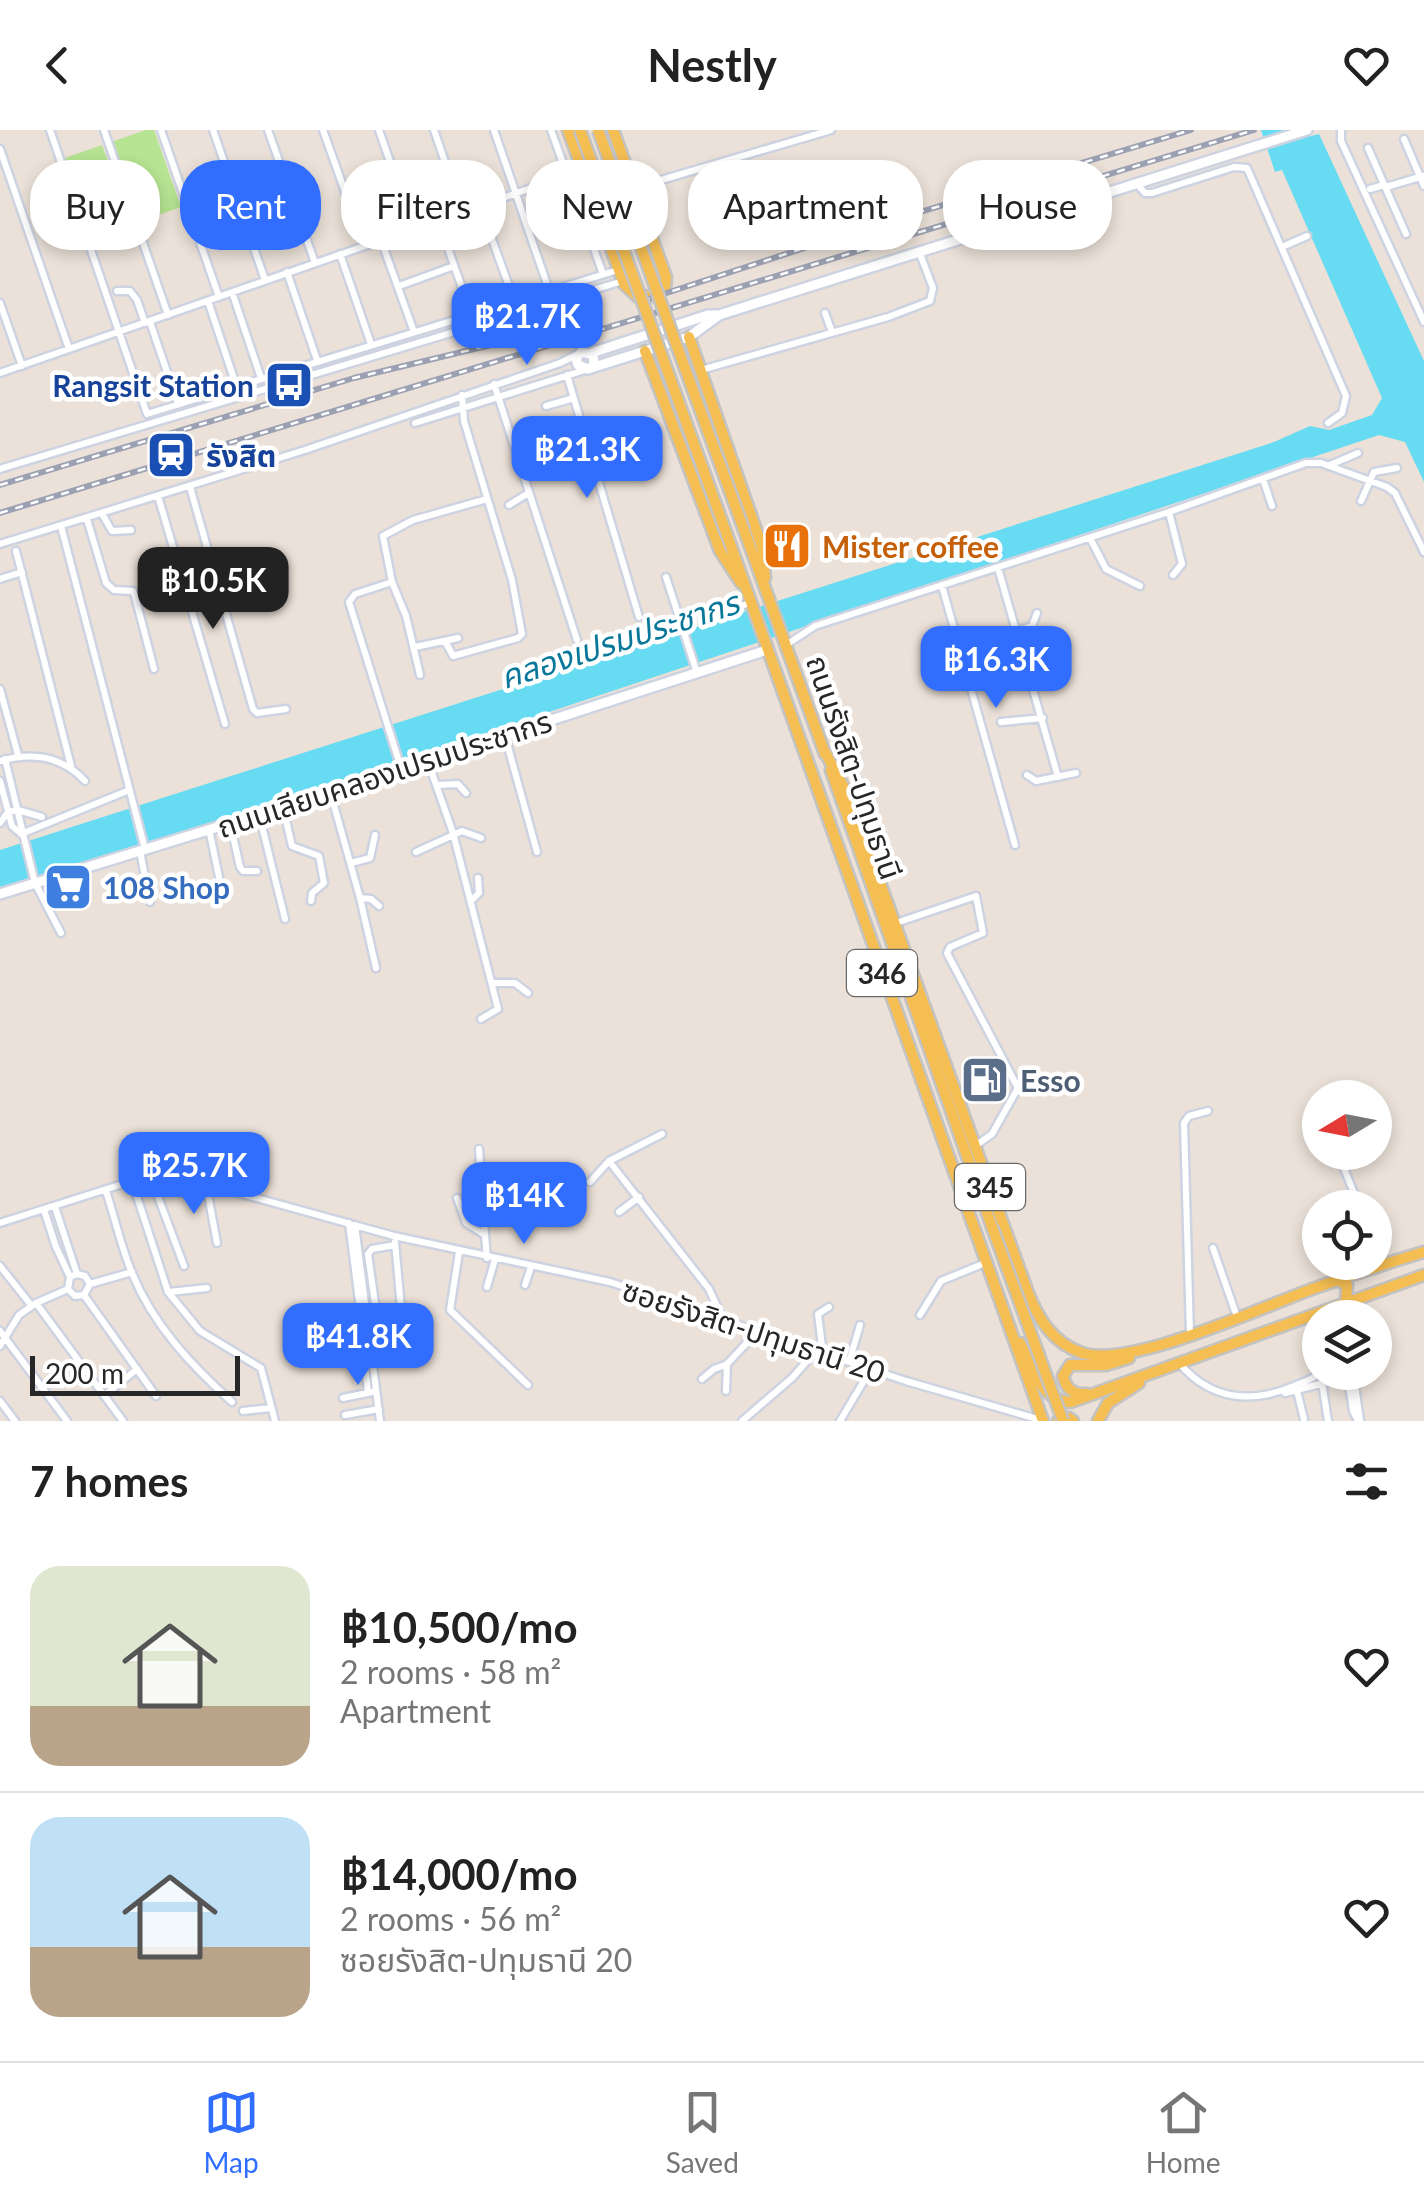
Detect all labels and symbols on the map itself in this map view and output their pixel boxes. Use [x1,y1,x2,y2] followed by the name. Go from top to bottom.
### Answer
[446,283,608,368] pin: ฿21.7K
[263,359,315,411] bus stop icon: Rangsit Station
[52,367,254,403] place label: Rangsit Station
[506,416,668,501] pin: ฿21.3K
[145,429,197,481] station icon: รังสิต
[206,437,276,473] place label: รังสิต
[761,520,813,572] restaurant icon: Mister coffee
[822,528,999,564] place label: Mister coffee
[132,547,294,632] pin: ฿10.5K
[495,581,745,696] water label: คลองเปรมประชากร
[915,626,1077,711] pin: ฿16.3K
[798,650,910,884] street label: ถนนรังสิต-ปทุมธานี
[212,702,556,844] street label: ถนนเลียบคลองเปรมประชากร
[42,861,94,913] supermarket icon: 108 Shop
[103,869,230,905] place label: 108 Shop
[847,950,917,996] road number: 346
[959,1054,1011,1106] fuel station icon: Esso
[1020,1062,1081,1098] place label: Esso
[1302,1080,1392,1170] north arrow
[113,1132,275,1217] pin: ฿25.7K
[465,1162,583,1247] pin: ฿14K
[955,1164,1025,1210] road number: 345
[617,1271,890,1391] street label: ซอยรังสิต-ปทุมธานี 20
[277,1303,439,1388] pin: ฿41.8K
[30,1351,240,1396] scale bar

